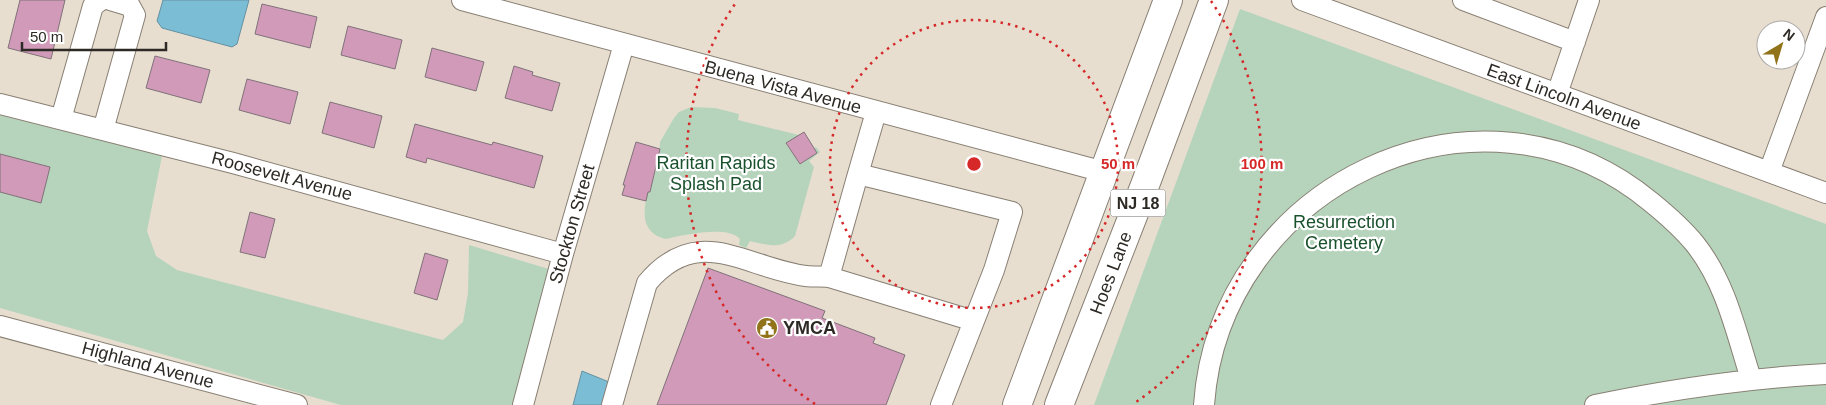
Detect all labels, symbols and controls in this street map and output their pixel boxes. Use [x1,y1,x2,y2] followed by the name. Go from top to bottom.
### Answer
[22,20,166,52] scale bar
[1756,20,1806,70] north arrow
[1780,25,1798,44] text: N
[30,28,63,45] text: 50 m
[702,56,864,118] street label: Buena Vista Avenue
[1484,60,1644,134] street label: East Lincoln Avenue
[209,148,355,204] street label: Roosevelt Avenue
[656,153,776,194] park label: Raritan Rapids Splash Pad
[965,155,983,173] centre of rings
[1101,155,1135,172] text: 50 m
[1241,155,1283,172] text: 100 m
[545,162,599,286] street label: Stockton Street
[1110,190,1166,217] road number: NJ 18
[1293,212,1395,253] park label: Resurrection Cemetery
[1086,229,1136,317] street label: Hoes Lane
[755,316,779,340] public building icon: YMCA
[783,318,836,338] place label: YMCA
[80,338,216,392] street label: Highland Avenue

